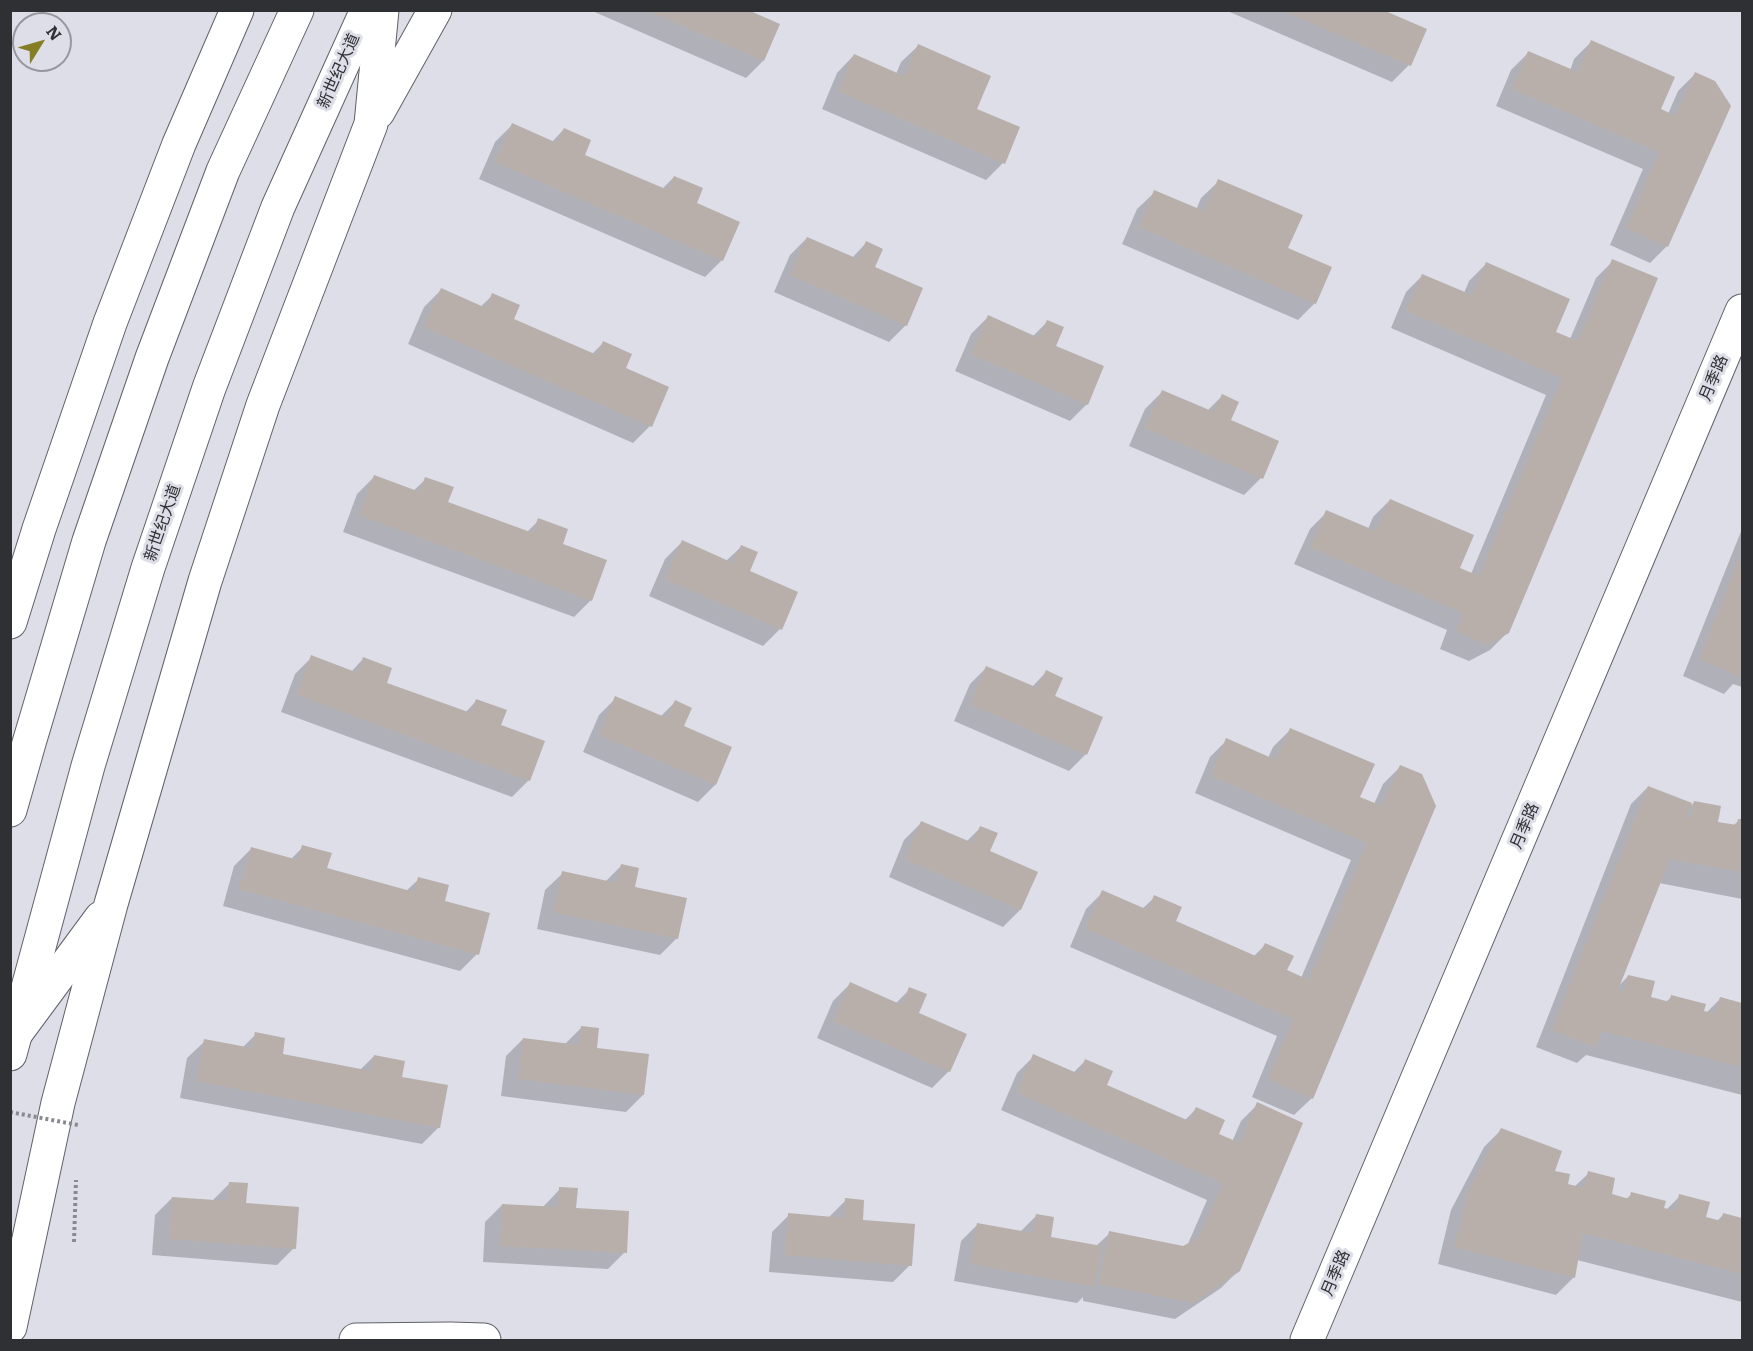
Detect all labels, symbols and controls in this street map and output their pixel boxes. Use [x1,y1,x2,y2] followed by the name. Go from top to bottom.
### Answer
[12,12,72,72] north arrow
[41,20,68,45] text: N
[314,31,364,111] street label: 新世纪大道
[1696,352,1732,404] street label: 月季路
[141,482,185,564] street label: 新世纪大道
[1507,800,1543,852] street label: 月季路
[1318,1247,1354,1299] street label: 月季路

